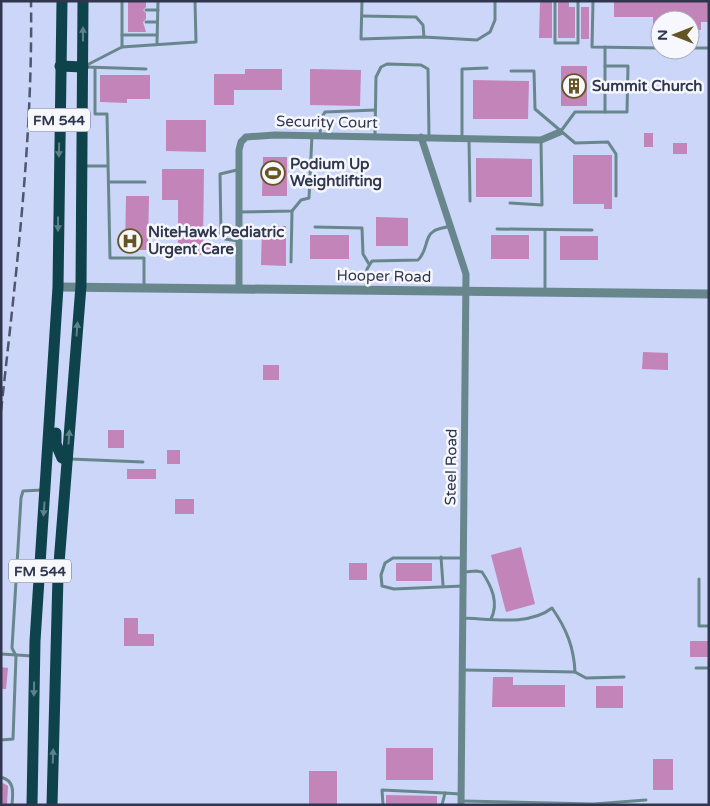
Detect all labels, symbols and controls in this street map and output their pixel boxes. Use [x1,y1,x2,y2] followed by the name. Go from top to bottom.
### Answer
[650,10,700,60] north arrow
[79,26,87,42] one-way arrow
[654,29,671,41] text: N
[561,73,587,99] building icon: Summit Church
[592,77,702,95] place label: Summit Church
[28,108,90,132] road number: FM 544
[276,112,378,132] street label: Security Court
[54,142,62,158] one-way arrow
[290,155,382,191] place label: Podium Up Weightlifting
[260,160,286,186] sports icon: Podium Up Weightlifting
[54,216,62,232] one-way arrow
[148,223,284,259] place label: NiteHawk Pediatric Urgent Care
[117,228,143,254] hospital icon: NiteHawk Pediatric Urgent Care
[337,266,431,286] street label: Hooper Road
[74,321,82,337] one-way arrow
[65,428,73,444] one-way arrow
[441,428,461,506] street label: Steel Road
[40,501,48,517] one-way arrow
[9,560,71,582] road number: FM 544
[30,681,38,697] one-way arrow
[49,748,57,764] one-way arrow

